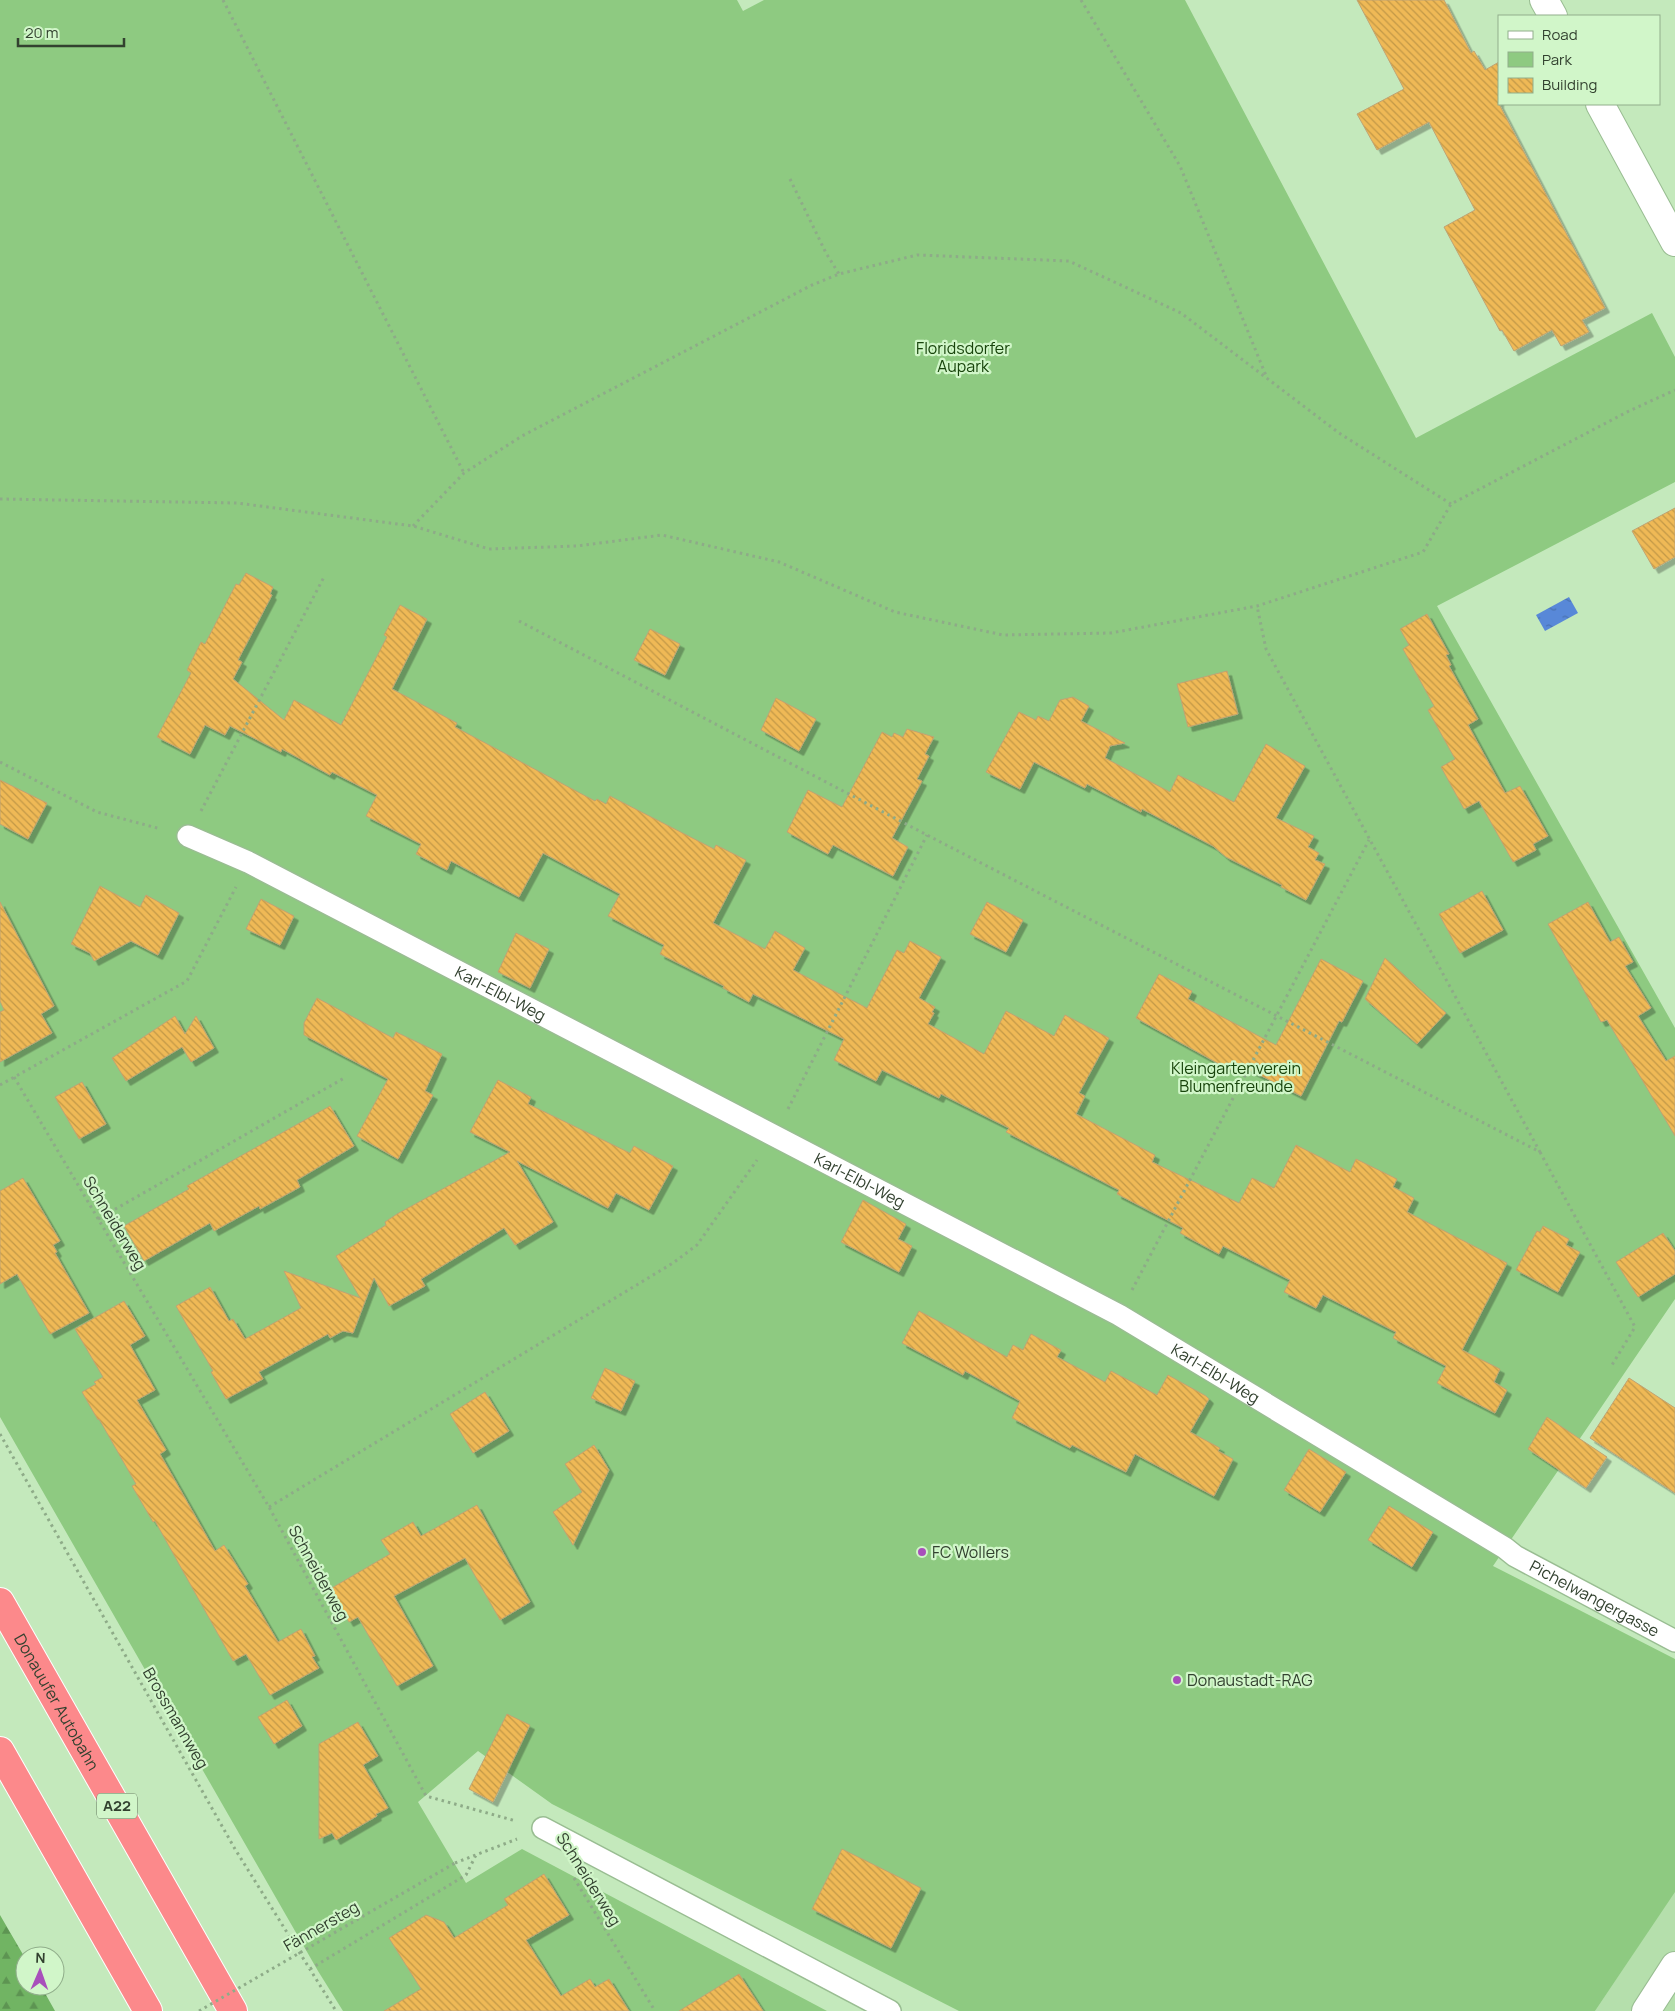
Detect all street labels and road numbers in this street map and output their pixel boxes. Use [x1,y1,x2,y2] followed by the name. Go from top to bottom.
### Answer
[451,961,550,1026] street label: Karl-Elbl-Weg
[811,1147,909,1213] street label: Karl-Elbl-Weg
[78,1172,152,1274] street label: Schneiderweg
[1167,1338,1264,1408] street label: Karl-Elbl-Weg
[284,1521,354,1625] street label: Schneiderweg
[1526,1555,1663,1642] street label: Pichelwangergasse
[9,1630,105,1774] street label: Donauufer Autobahn
[138,1663,214,1773] street label: Brossmannweg
[97,1794,137,1818] road number: A22
[552,1828,626,1930] street label: Schneiderweg
[279,1896,363,1956] street label: Fännersteg

